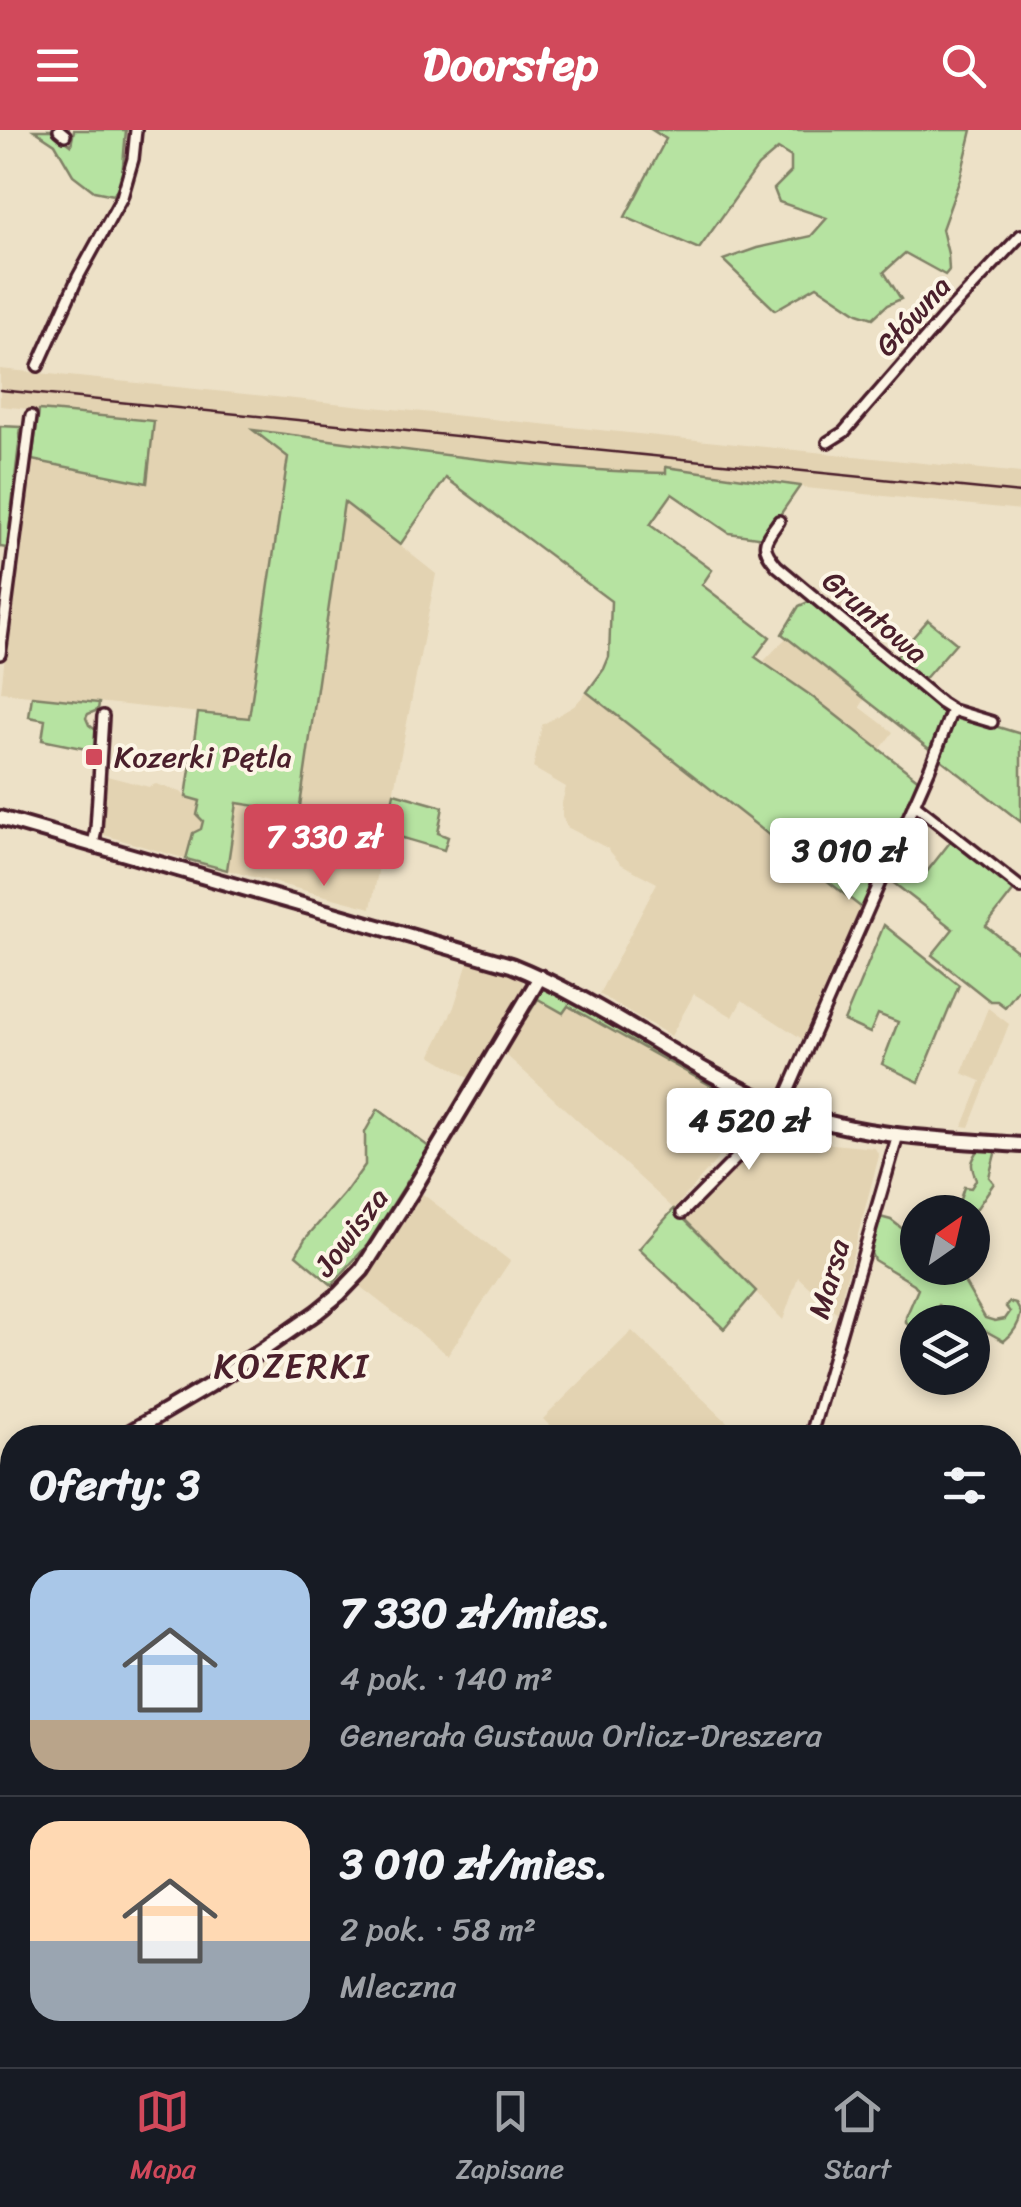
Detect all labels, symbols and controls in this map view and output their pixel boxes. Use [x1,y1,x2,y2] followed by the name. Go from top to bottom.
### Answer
[423,25,598,105] text: Doorstep
[30,38,85,93] icon: menu
[936,38,991,93] icon: search
[861,262,965,370] street label: Główna
[809,556,941,678] street label: Gruntowa
[114,730,292,784] place label: Kozerki Pętla
[83,746,105,768] marker: Kozerki Pętla
[221,804,427,889] pin: 7 330 zł
[266,808,382,865] text: 7 330 zł
[746,818,952,903] pin: 3 010 zł
[792,822,906,879] text: 3 010 zł
[646,1088,852,1173] pin: 4 520 zł
[689,1092,809,1149] text: 4 520 zł
[298,1175,403,1290] street label: Jowisza
[900,1195,990,1285] north arrow
[900,1195,990,1395] map controls
[792,1232,866,1325] street label: Marsa
[900,1305,990,1395] button: layers
[214,1335,370,1397] district label: KOZERKI
[30,1448,200,1522] text: Oferty: 3
[937,1458,992,1513] icon: filters
[340,1576,610,1650] text: 7 330 zł/mies.
[110,1610,230,1730] icon: home
[340,1650,553,1707] text: 4 pok. · 140 m²
[340,1707,822,1764] text: Generała Gustawa Orlicz-Dreszera
[340,1827,608,1901] text: 3 010 zł/mies.
[110,1861,230,1981] icon: home
[340,1901,536,1958] text: 2 pok. · 58 m²
[340,1958,456,2015] text: Mleczna
[130,2084,196,2193] tab: Mapa
[456,2084,564,2193] tab: Zapisane
[824,2084,891,2193] tab: Start

